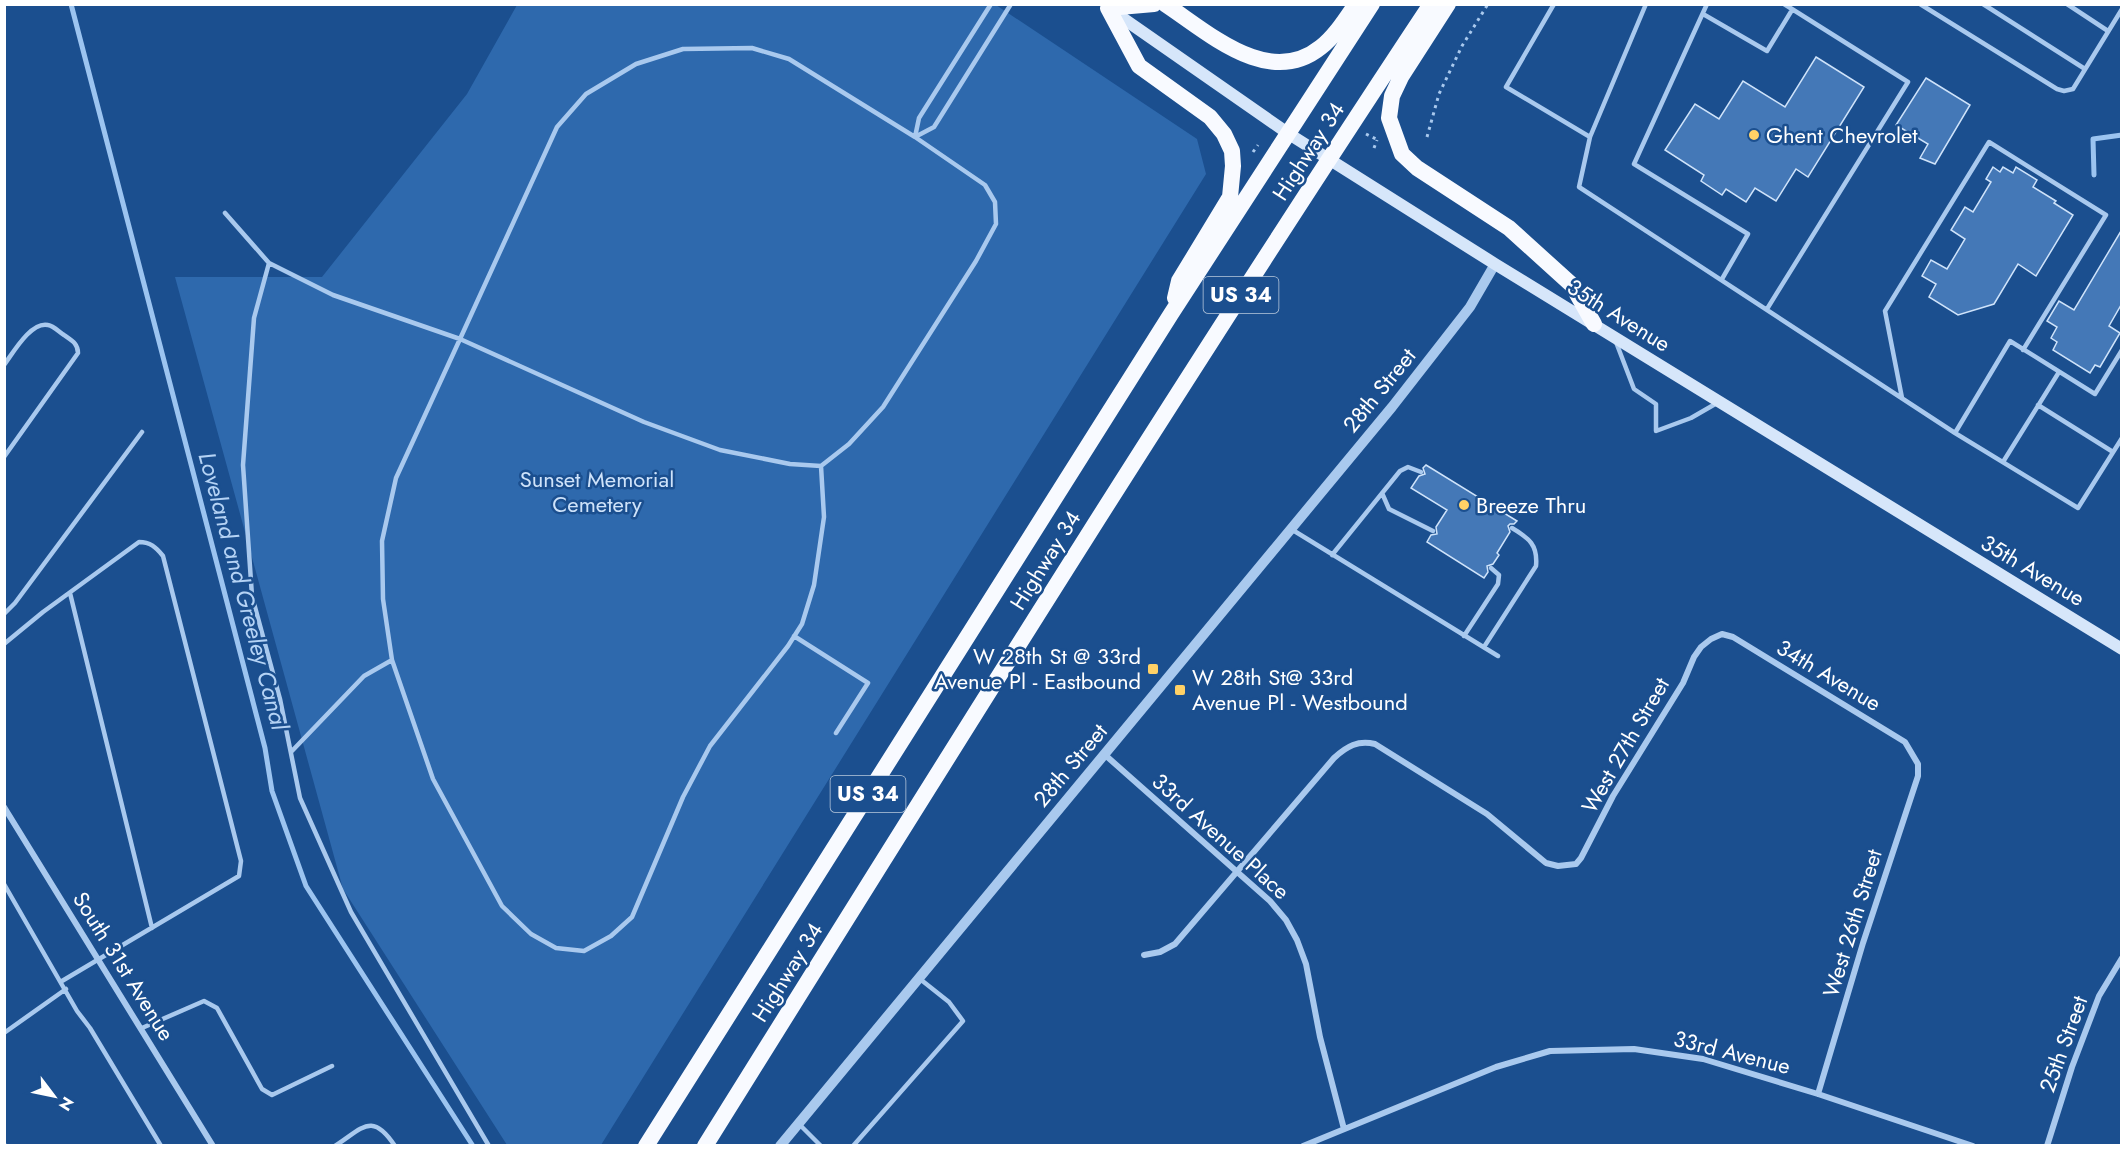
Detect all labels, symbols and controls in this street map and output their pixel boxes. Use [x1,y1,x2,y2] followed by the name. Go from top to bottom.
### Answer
[1264,95,1352,207] street label: Highway 34
[1766,119,1918,151] place label: Ghent Chevrolet
[1747,128,1761,142] marker: Ghent Chevrolet
[1561,271,1677,359] street label: 35th Avenue
[1204,277,1278,313] road number: US 34
[1335,340,1423,439] street label: 28th Street
[190,448,298,735] water label: Loveland and Greeley Canal
[520,463,674,520] park label: Sunset Memorial Cemetery
[1476,489,1586,521] place label: Breeze Thru
[1457,498,1471,512] marker: Breeze Thru
[1002,504,1088,616] street label: Highway 34
[1975,526,2091,614] street label: 35th Avenue
[1771,631,1887,719] street label: 34th Avenue
[934,640,1141,697] place label: W 28th St @ 33rd Avenue Pl - Eastbound
[1192,661,1408,718] place label: W 28th St@ 33rd Avenue Pl - Westbound
[1146,662,1160,676] marker: W 28th St @ 33rd Avenue Pl - Eastbound
[1573,671,1677,819] street label: West 27th Street
[1173,683,1187,697] marker: W 28th St@ 33rd Avenue Pl - Westbound
[1025,716,1115,814] street label: 28th Street
[1145,765,1297,907] street label: 33rd Avenue Place
[830,776,906,812] road number: US 34
[1814,844,1890,1001] street label: West 26th Street
[65,885,183,1047] street label: South 31st Avenue
[744,916,830,1028] street label: Highway 34
[2031,990,2096,1097] street label: 25th Street
[1670,1022,1794,1082] street label: 33rd Avenue
[24,1066,84,1126] north arrow
[53,1092,79,1115] text: N

